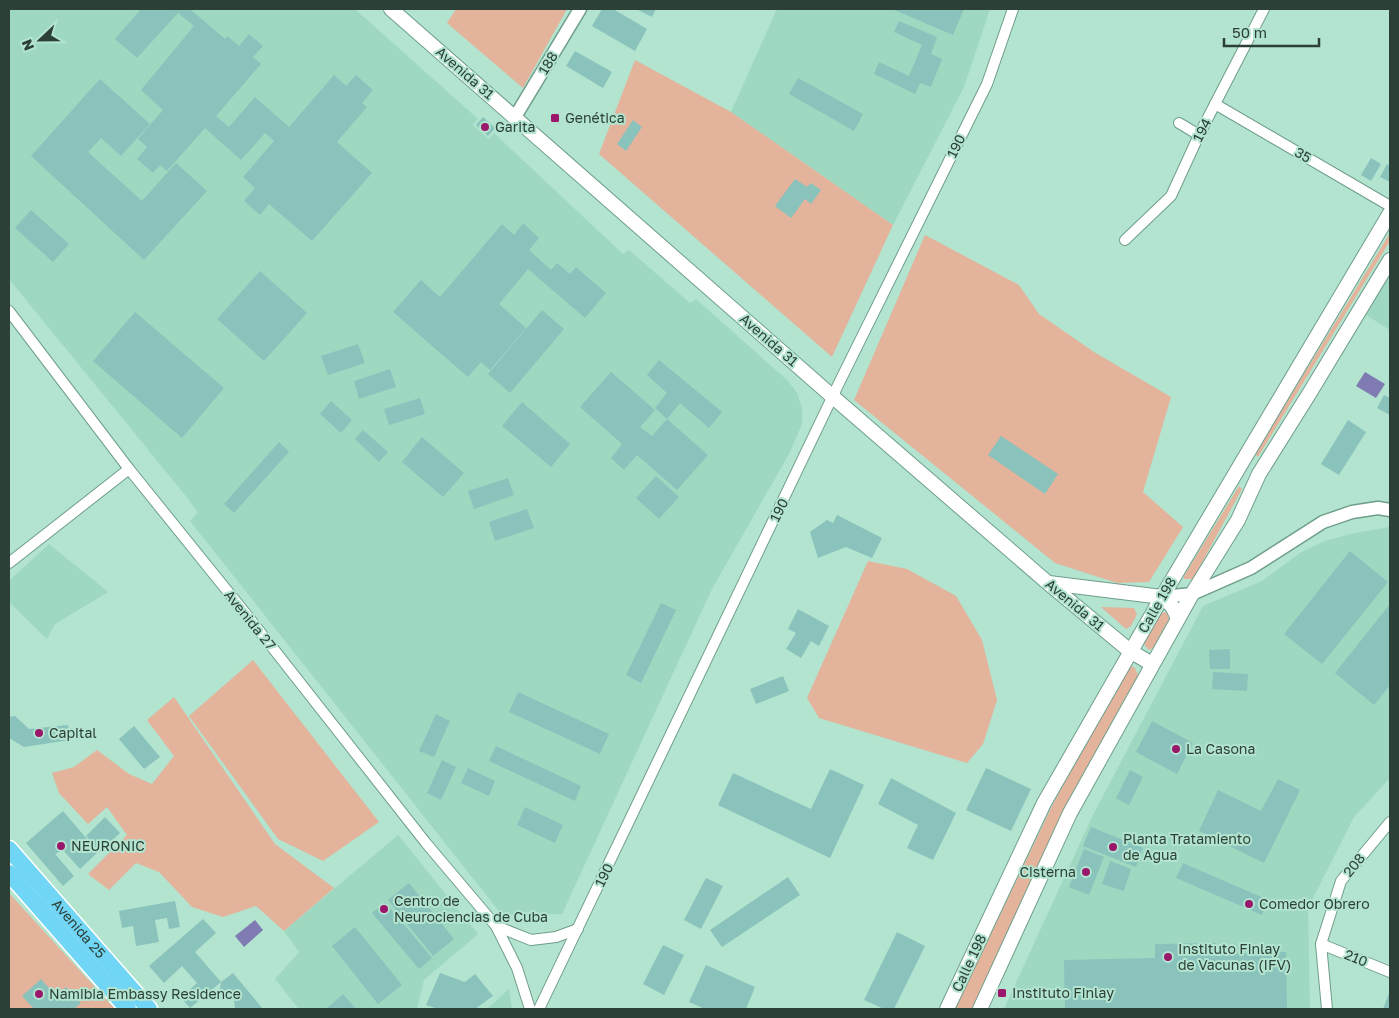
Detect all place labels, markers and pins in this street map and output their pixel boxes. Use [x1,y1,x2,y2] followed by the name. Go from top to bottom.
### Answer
[565,109,625,126] place label: Genética
[549,112,561,124] marker: Genética
[495,118,536,135] place label: Garita
[479,121,491,133] marker: Garita
[49,724,97,741] place label: Capital
[33,727,45,739] marker: Capital
[1186,740,1255,757] place label: La Casona
[1170,743,1182,755] marker: La Casona
[1123,830,1251,863] place label: Planta Tratamiento de Agua
[71,837,145,854] place label: NEURONIC
[55,840,67,852] marker: NEURONIC
[1107,841,1119,853] marker: Planta Tratamiento de Agua
[1020,863,1076,880] place label: Cisterna
[1080,866,1092,878] marker: Cisterna
[394,892,548,925] place label: Centro de Neurociencias de Cuba
[1259,895,1370,912] place label: Comedor Obrero
[1243,898,1255,910] marker: Comedor Obrero
[378,903,390,915] marker: Centro de Neurociencias de Cuba
[1178,940,1291,973] place label: Instituto Finlay de Vacunas (IFV)
[1162,951,1174,963] marker: Instituto Finlay de Vacunas (IFV)
[1012,984,1114,1001] place label: Instituto Finlay
[49,985,241,1002] place label: Namibia Embassy Residence
[996,987,1008,999] marker: Instituto Finlay
[33,988,45,1000] marker: Namibia Embassy Residence

